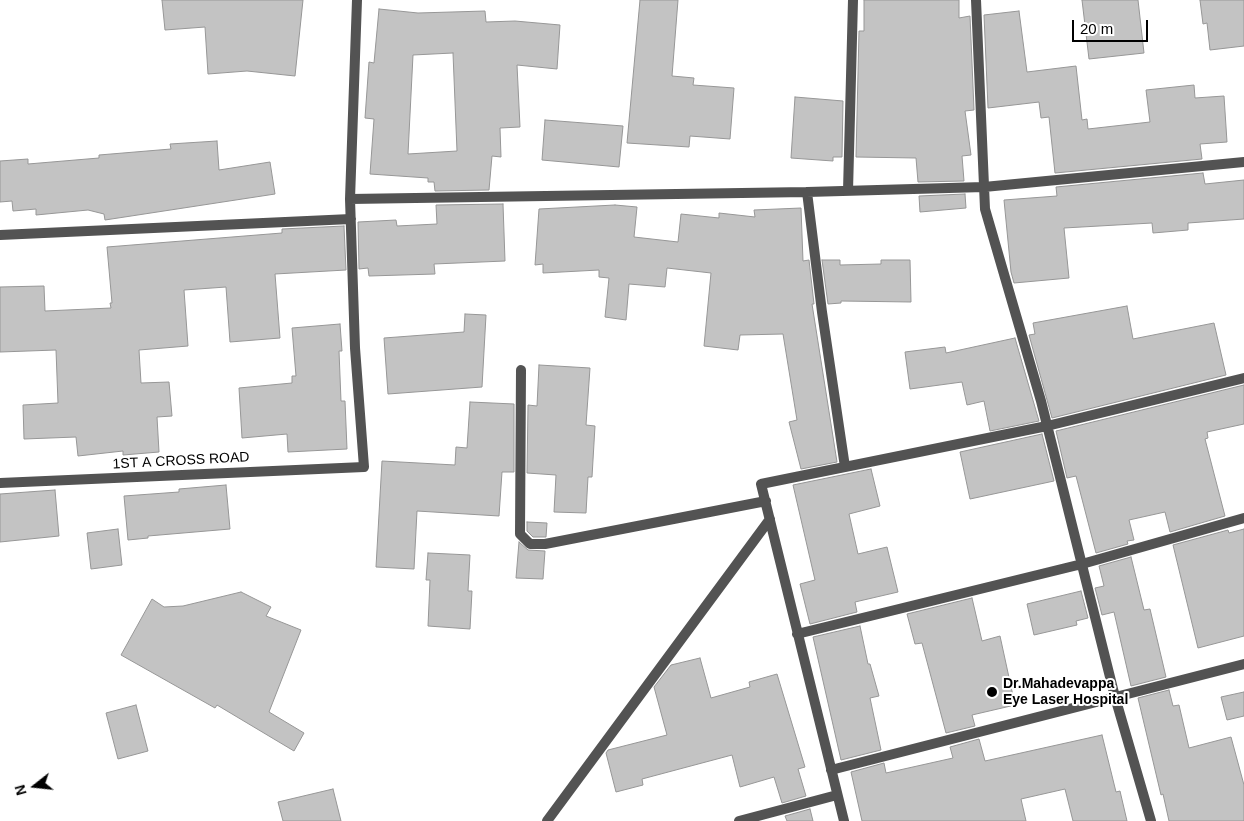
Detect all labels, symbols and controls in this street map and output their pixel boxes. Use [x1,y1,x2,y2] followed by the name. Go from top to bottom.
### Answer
[1074,10,1150,42] scale bar
[1080,20,1113,37] text: 20 m
[112,449,250,473] street label: 1ST A CROSS ROAD
[1003,676,1128,709] place label: Dr.Mahadevappa Eye Laser Hospital
[985,685,999,699] marker: Dr.Mahadevappa Eye Laser Hospital
[10,761,60,811] north arrow
[11,783,30,797] text: N

